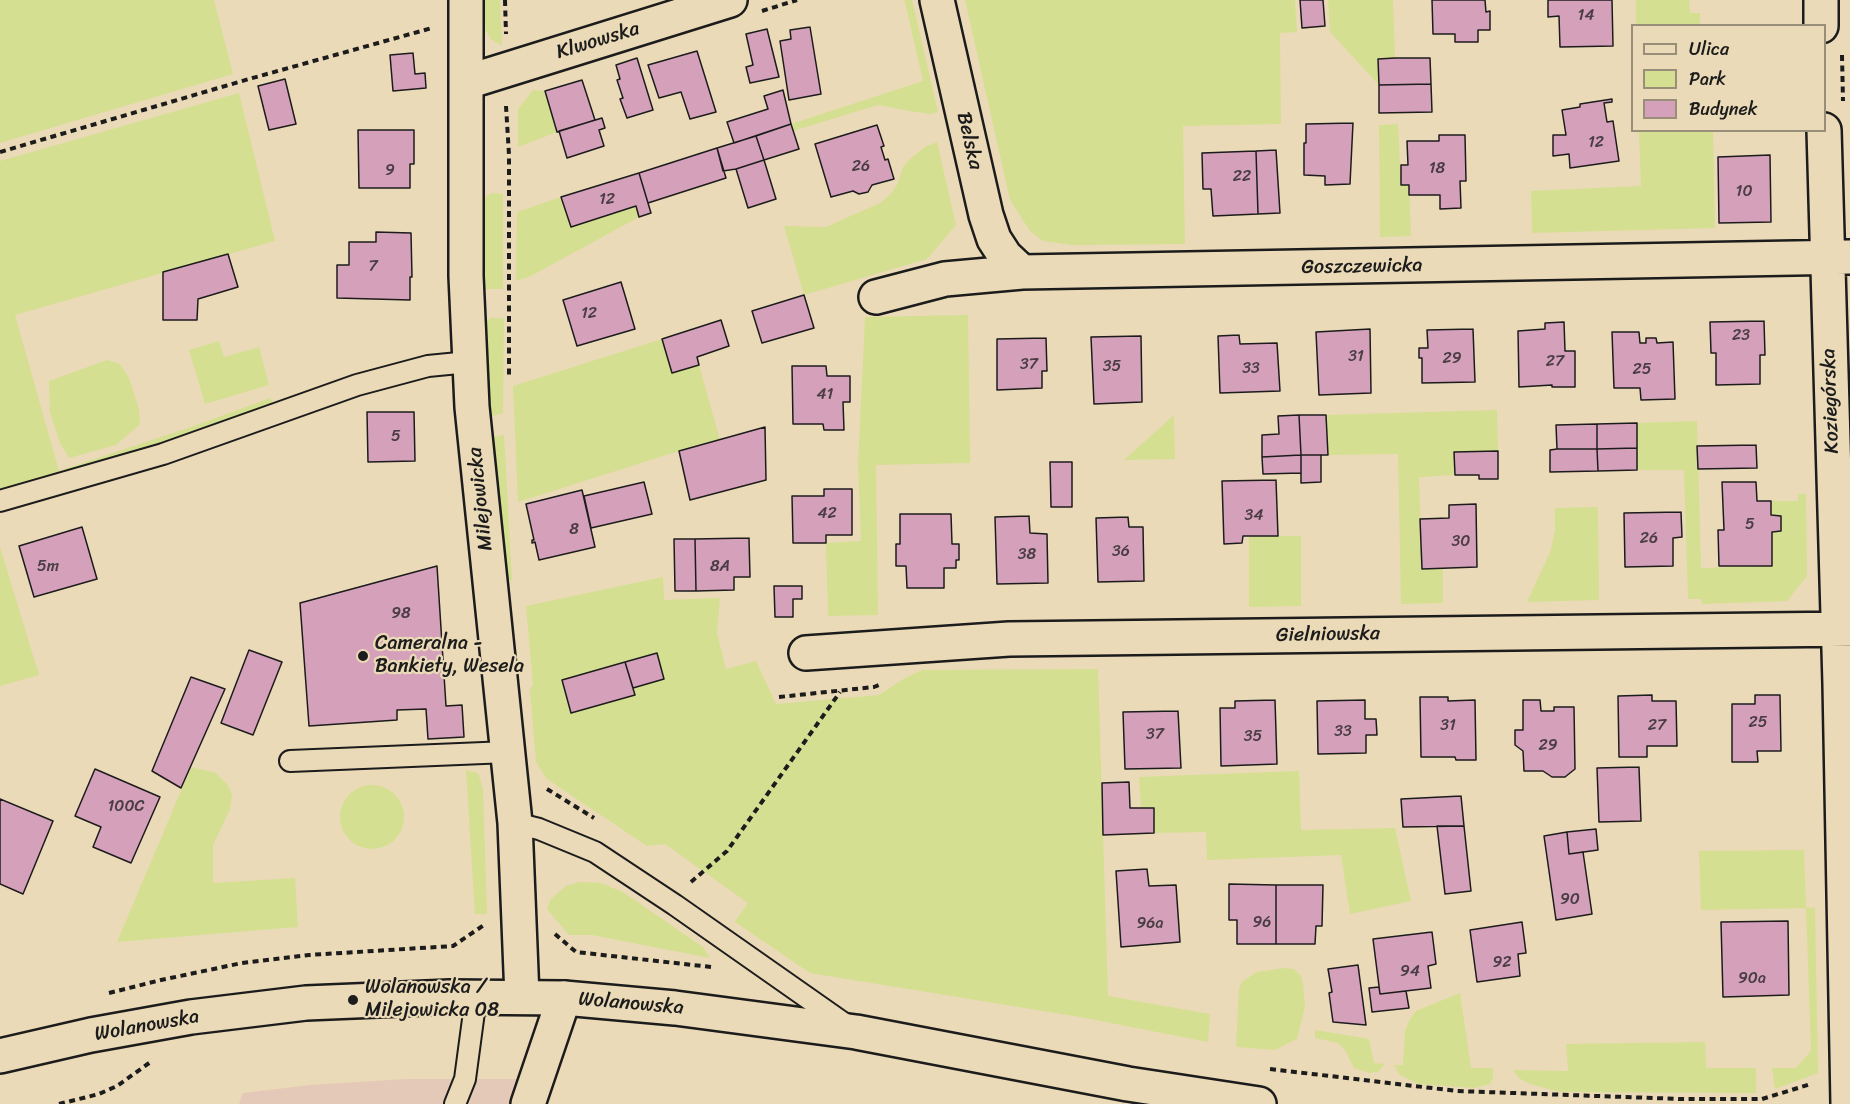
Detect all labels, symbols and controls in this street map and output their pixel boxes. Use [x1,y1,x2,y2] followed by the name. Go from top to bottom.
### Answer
[1578,6,1594,26] house number: 14
[554,17,642,65] street label: Klwowska
[1631,24,1826,132] legend
[1689,33,1729,65] text: Ulica
[1689,63,1726,95] text: Park
[1689,93,1757,125] text: Budynek
[951,110,987,172] street label: Belska
[1588,133,1604,153] house number: 12
[852,157,870,177] house number: 26
[1429,159,1445,179] house number: 18
[385,161,395,181] house number: 9
[1233,167,1251,187] house number: 22
[1736,182,1752,202] house number: 10
[599,190,615,210] house number: 12
[1301,254,1423,280] street label: Goszczewicka
[368,257,378,277] house number: 7
[581,304,597,324] house number: 12
[1732,326,1750,346] house number: 23
[1348,347,1364,367] house number: 31
[1817,348,1845,454] street label: Koziegórska
[1442,349,1462,369] house number: 29
[1546,352,1564,372] house number: 27
[1020,355,1038,375] house number: 37
[1103,357,1121,377] house number: 35
[1242,359,1260,379] house number: 33
[1632,360,1652,380] house number: 25
[817,385,833,405] house number: 41
[391,427,401,447] house number: 5
[464,446,498,552] street label: Milejowicka
[817,504,837,524] house number: 42
[1245,506,1263,526] house number: 34
[1745,515,1755,535] house number: 5
[569,520,579,540] house number: 8
[1640,529,1658,549] house number: 26
[1452,532,1470,552] house number: 30
[1112,542,1130,562] house number: 36
[1018,545,1036,565] house number: 38
[37,557,59,577] house number: 5m
[710,557,730,577] house number: 8A
[391,604,411,624] house number: 98
[1276,622,1380,648] street label: Gielniowska
[375,632,524,679] place label: Cameralna - Bankiety, Wesela
[356,649,370,663] marker: Cameralna - Bankiety, Wesela
[1748,713,1768,733] house number: 25
[1440,716,1456,736] house number: 31
[1648,716,1666,736] house number: 27
[1334,722,1352,742] house number: 33
[1146,725,1164,745] house number: 37
[1244,727,1262,747] house number: 35
[1538,736,1558,756] house number: 29
[107,797,145,817] house number: 100C
[1560,890,1580,910] house number: 90
[1253,913,1271,933] house number: 96
[1137,914,1163,934] house number: 96a
[1492,953,1512,973] house number: 92
[1400,962,1420,982] house number: 94
[1738,969,1766,989] house number: 90a
[365,976,499,1023] place label: Wolanowska / Milejowicka 08
[577,987,685,1021] street label: Wolanowska
[346,993,360,1007] marker: Wolanowska / Milejowicka 08
[93,1005,201,1047] street label: Wolanowska

